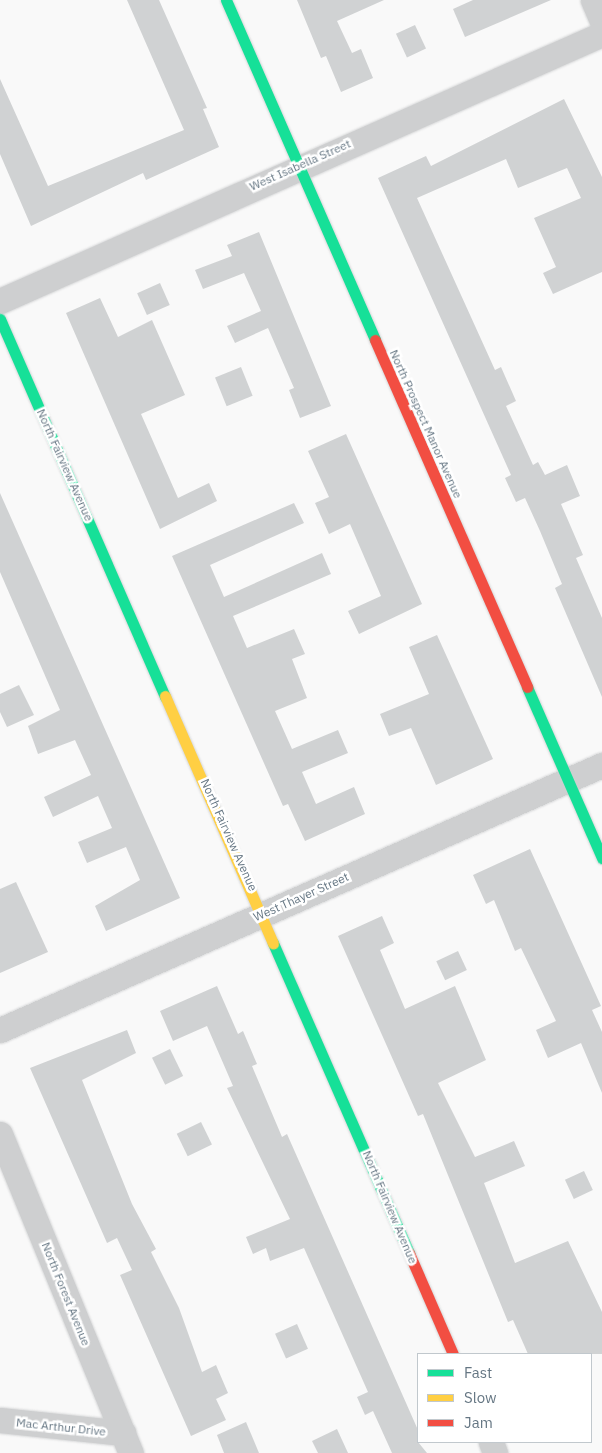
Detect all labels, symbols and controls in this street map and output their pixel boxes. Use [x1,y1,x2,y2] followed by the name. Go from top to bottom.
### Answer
[247,136,353,194] street label: West Isabella Street
[387,347,465,501] street label: North Prospect Manor Avenue
[34,407,96,523] street label: North Fairview Avenue
[198,777,260,893] street label: North Fairview Avenue
[251,870,351,924] street label: West Thayer Street
[360,1148,420,1266] street label: North Fairview Avenue
[39,1240,93,1348] street label: North Forest Avenue
[417,1353,592,1443] legend
[464,1363,492,1382] text: Fast
[464,1388,497,1407] text: Slow
[464,1413,493,1432] text: Jam
[15,1415,107,1439] street label: Mac Arthur Drive

